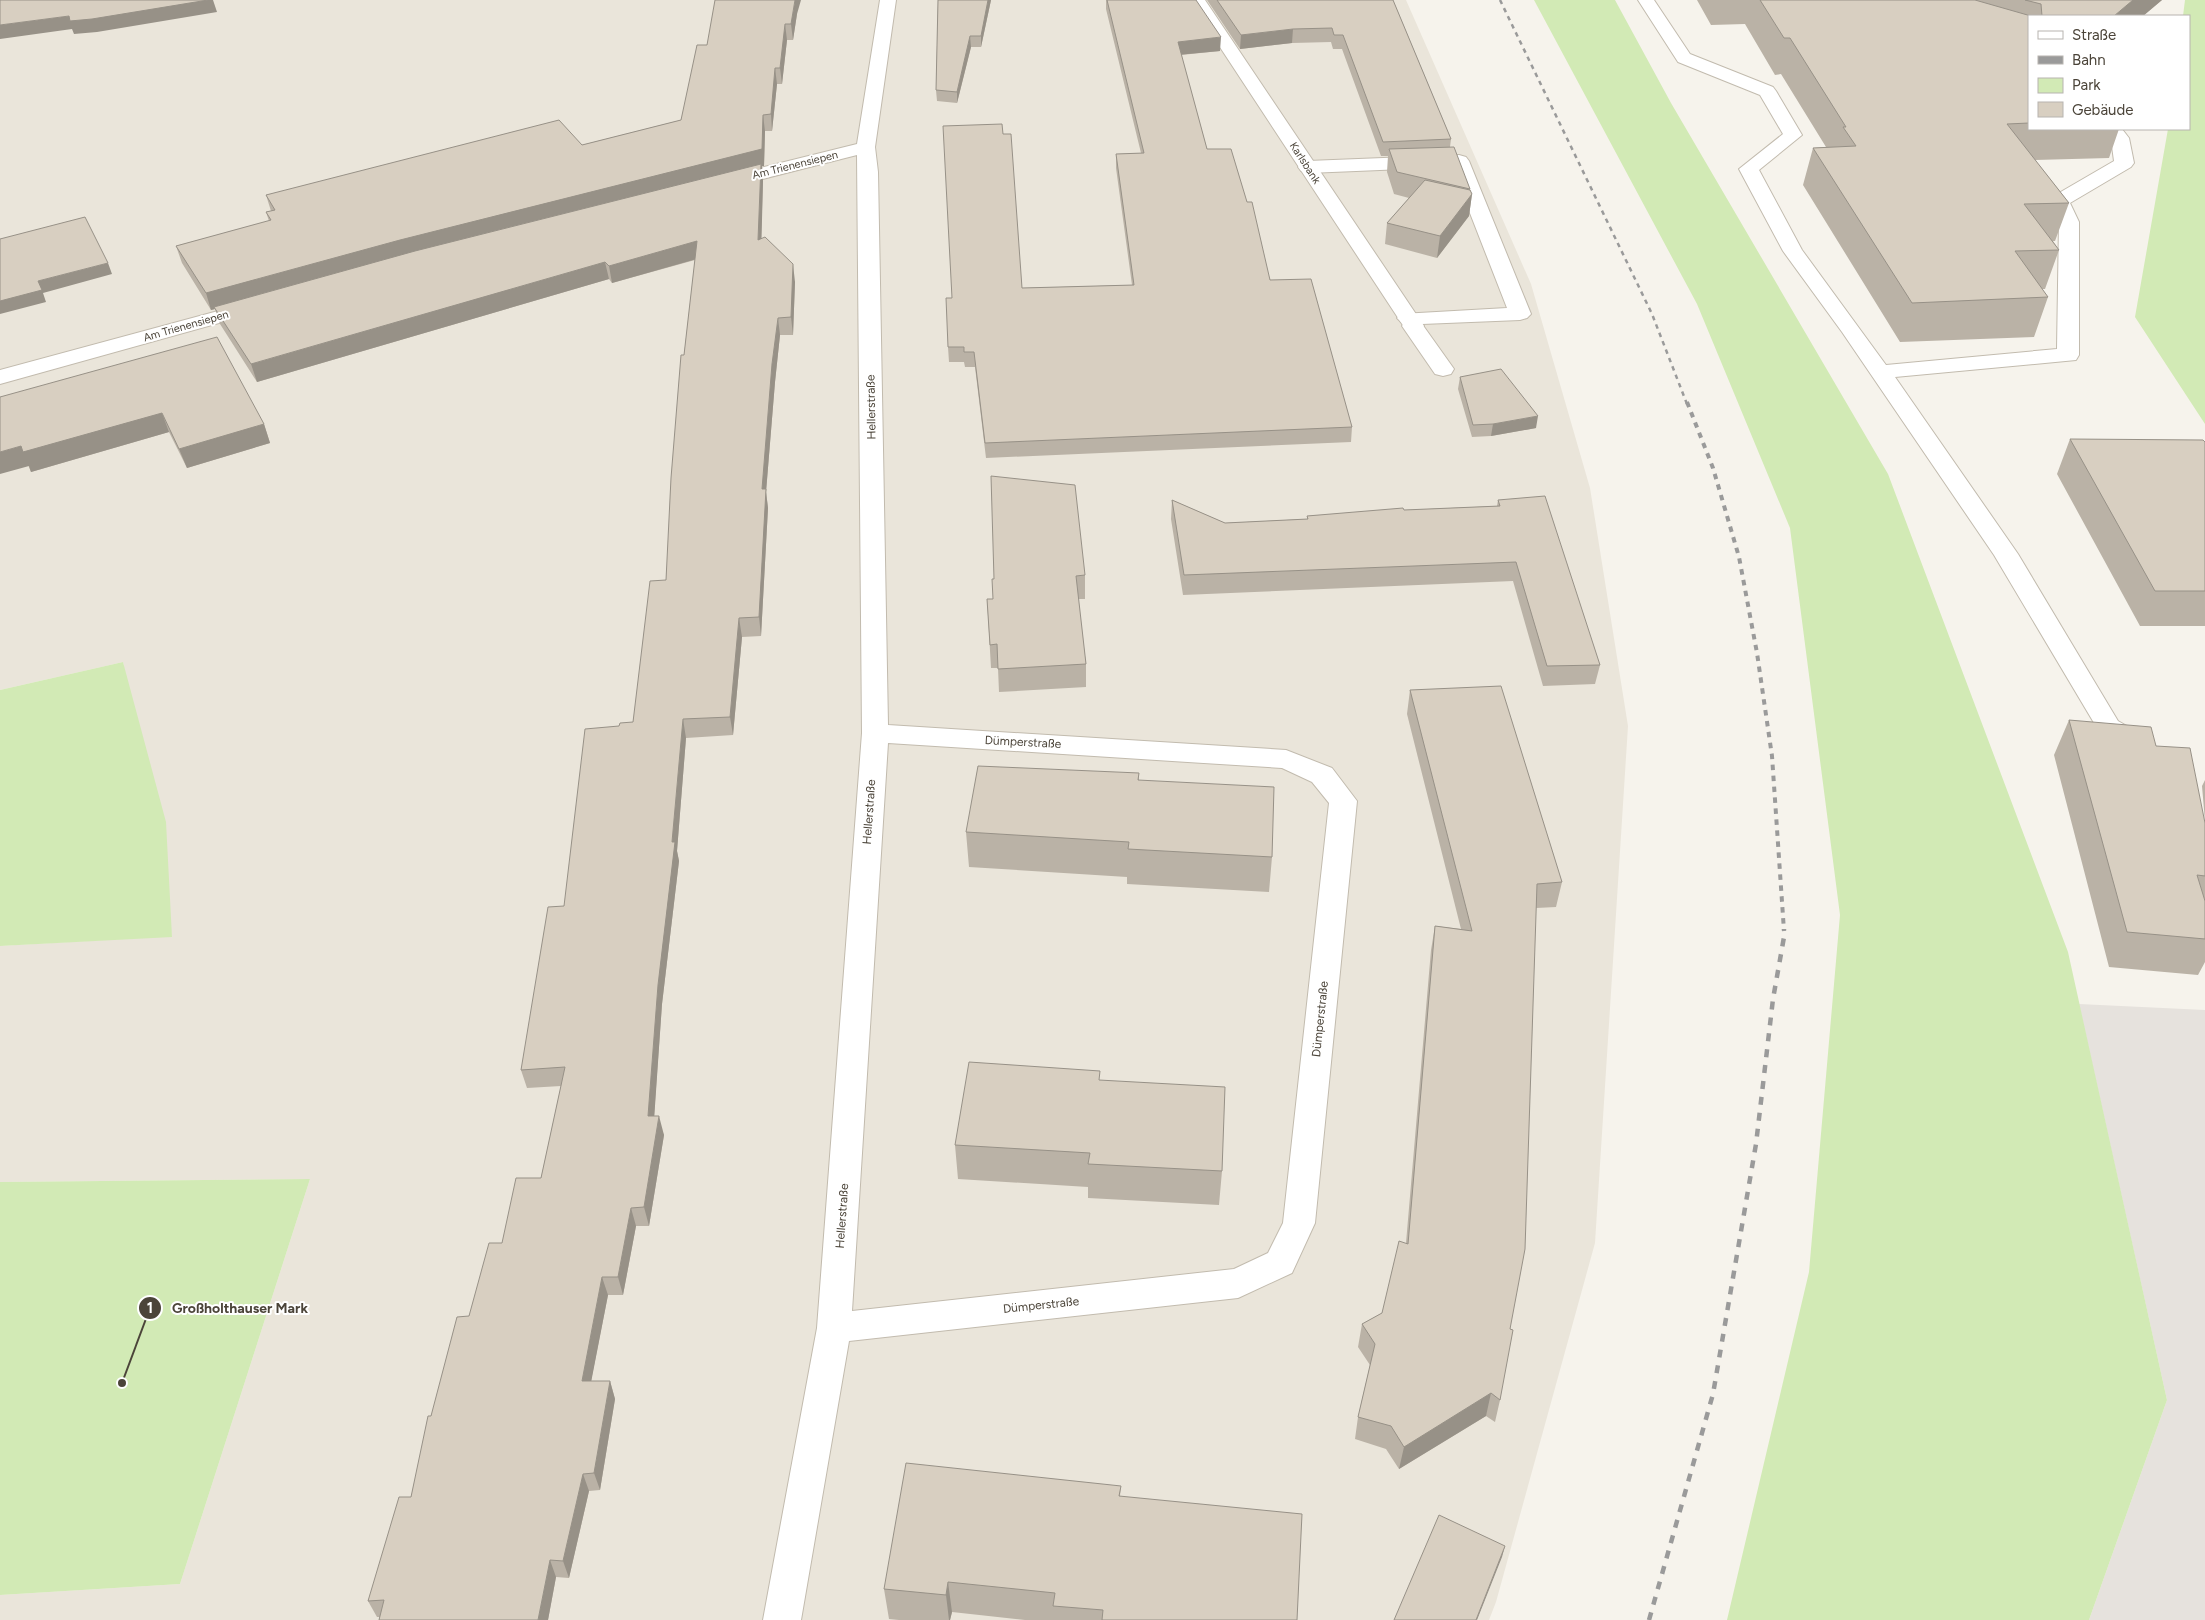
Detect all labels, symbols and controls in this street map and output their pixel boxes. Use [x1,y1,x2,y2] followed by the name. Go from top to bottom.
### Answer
[2028,15,2190,130] legend
[2072,26,2116,44] text: Straße
[2072,51,2106,69] text: Bahn
[2072,76,2101,94] text: Park
[2072,101,2133,119] text: Gebäude
[1287,140,1324,187] street label: Karlsbank
[751,148,839,182] street label: Am Trienensiepen
[142,308,230,344] street label: Am Trienensiepen
[863,374,879,440] street label: Hellerstraße
[984,733,1062,751] street label: Dümperstraße
[860,779,878,845] street label: Hellerstraße
[1309,980,1331,1058] street label: Dümperstraße
[833,1183,851,1249] street label: Hellerstraße
[137,1293,318,1322] callout: Großholthauser Mark
[1002,1294,1080,1316] street label: Dümperstraße
[147,1299,153,1317] text: 1
[172,1300,308,1317] text: Großholthauser Mark

